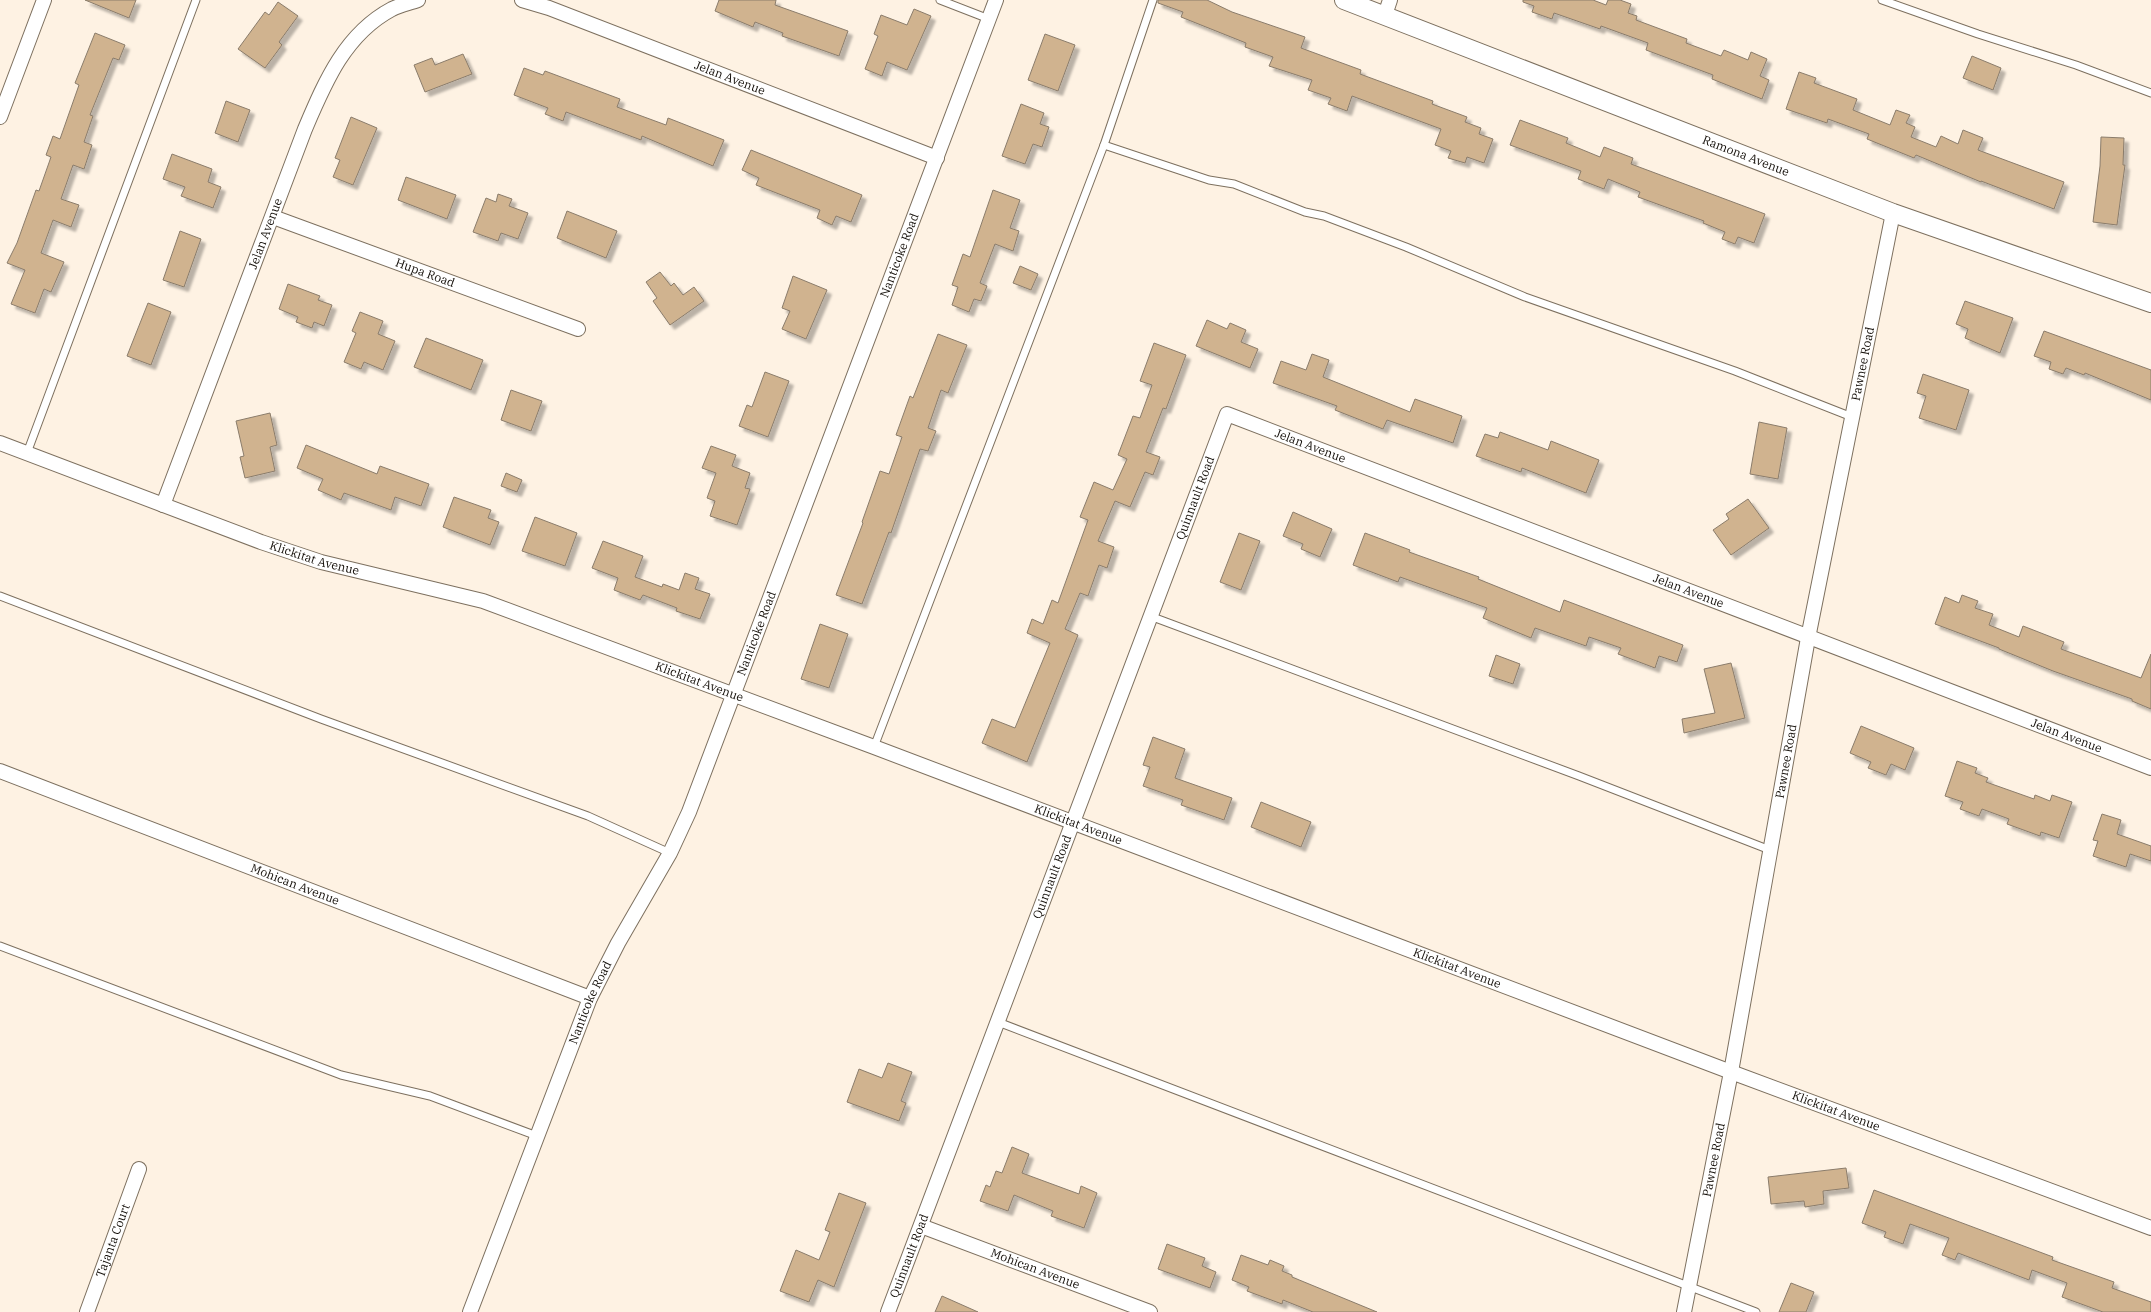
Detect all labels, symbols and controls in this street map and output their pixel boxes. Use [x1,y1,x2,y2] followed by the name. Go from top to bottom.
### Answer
[692,57,768,98] street label: Jelan Avenue
[1700,132,1792,179] street label: Ramona Avenue
[245,196,285,271] street label: Jelan Avenue
[876,211,922,300] street label: Nanticoke Road
[393,255,457,290] street label: Hupa Road
[1848,325,1877,402] street label: Pawnee Road
[1273,425,1348,466] street label: Jelan Avenue
[1172,454,1217,542] street label: Quinnault Road
[268,537,361,578] street label: Klickitat Avenue
[1651,570,1726,611] street label: Jelan Avenue
[733,589,779,677] street label: Nanticoke Road
[653,658,746,705] street label: Klickitat Avenue
[2029,715,2104,756] street label: Jelan Avenue
[1772,723,1800,800] street label: Pawnee Road
[1033,801,1125,848] street label: Klickitat Avenue
[1029,833,1074,921] street label: Quinnault Road
[249,860,342,908] street label: Mohican Avenue
[1411,944,1503,991] street label: Klickitat Avenue
[565,958,615,1046] street label: Nanticoke Road
[1790,1087,1882,1134] street label: Klickitat Avenue
[1699,1121,1728,1198] street label: Pawnee Road
[92,1202,133,1279] street label: Tajanta Court
[886,1212,931,1300] street label: Quinnault Road
[989,1245,1082,1292] street label: Mohican Avenue

